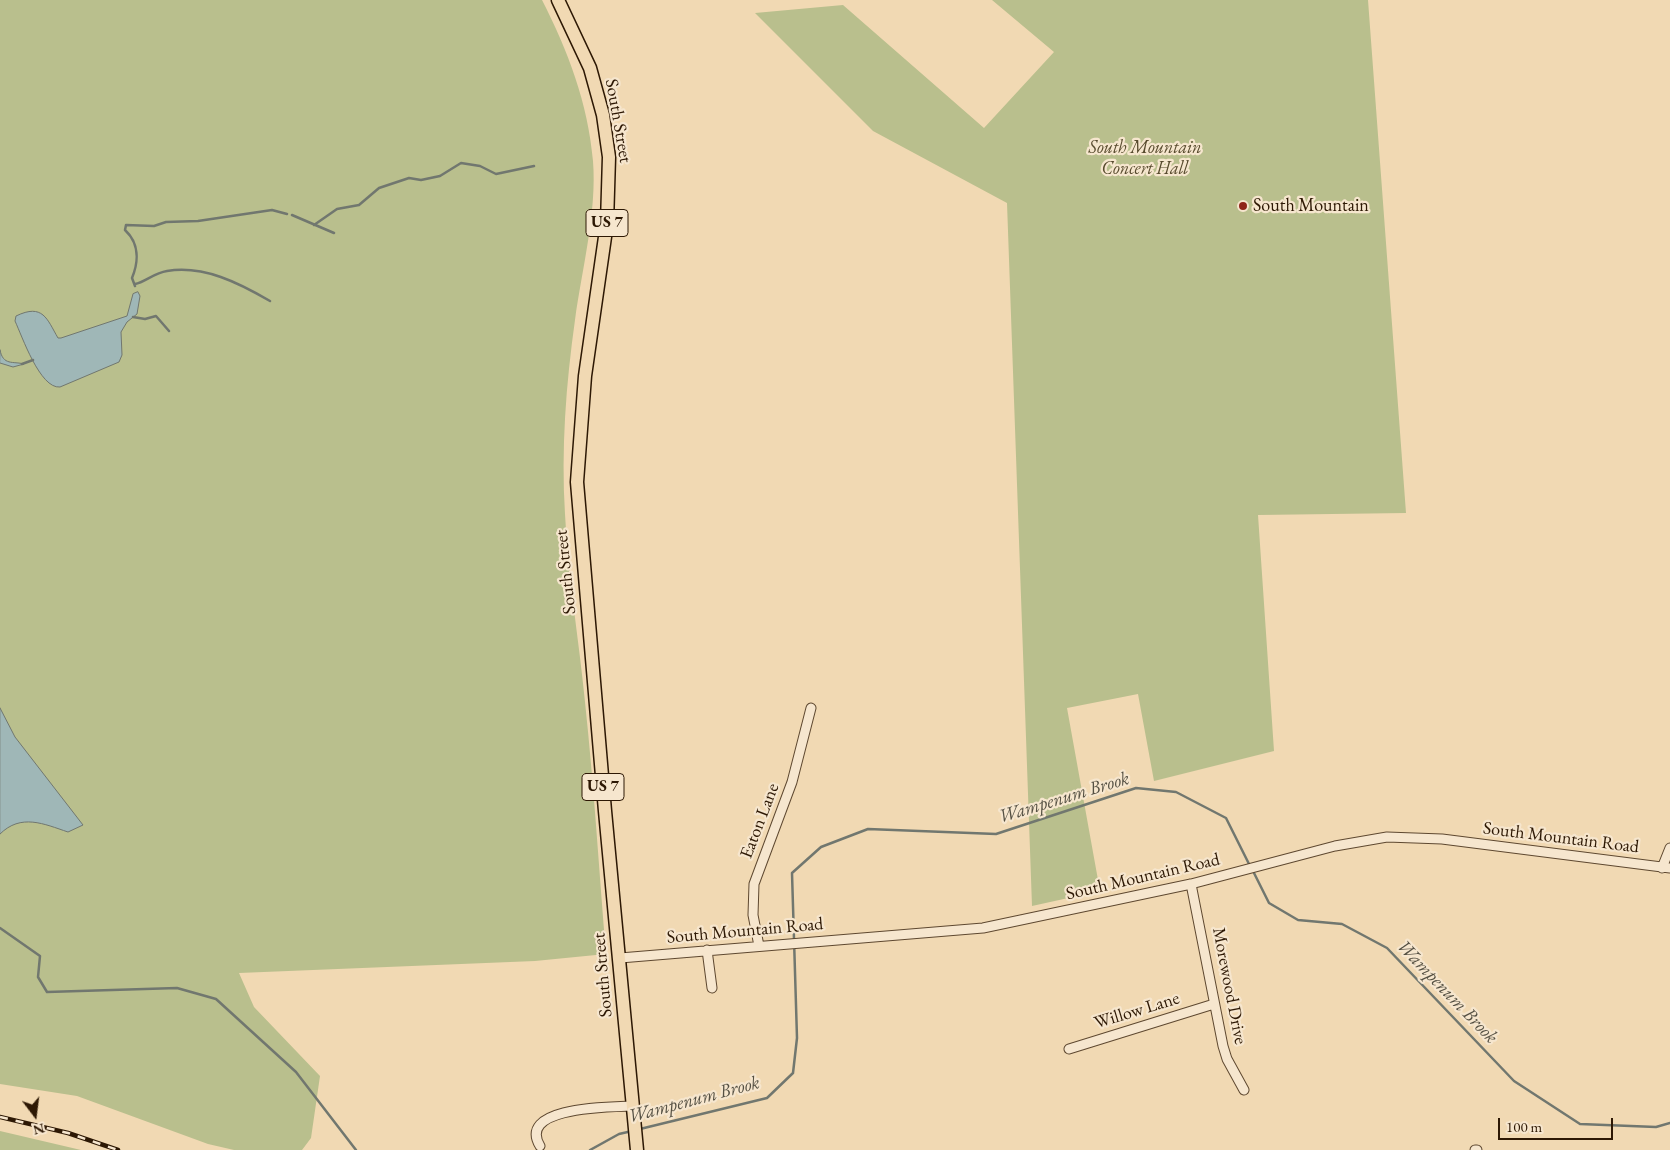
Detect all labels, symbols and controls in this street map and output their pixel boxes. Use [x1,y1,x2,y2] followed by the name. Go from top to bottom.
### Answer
[600,77,636,165] street label: South Street
[1089,137,1201,180] park label: South Mountain Concert Hall
[1253,195,1369,217] place label: South Mountain
[1237,200,1249,212] marker: South Mountain
[586,210,628,237] road number: US 7
[551,529,581,615] street label: South Street
[996,767,1132,829] water label: Wampenum Brook
[582,774,624,800] road number: US 7
[736,780,784,862] street label: Eaton Lane
[1482,818,1640,858] street label: South Mountain Road
[1064,849,1222,905] street label: South Mountain Road
[666,913,824,949] street label: South Mountain Road
[1207,926,1251,1046] street label: Morewood Drive
[589,932,617,1018] street label: South Street
[1392,935,1502,1049] water label: Wampenum Brook
[1092,988,1182,1034] street label: Willow Lane
[626,1071,762,1129] water label: Wampenum Brook
[10,1090,60,1140] north arrow
[1500,1108,1615,1140] scale bar
[1506,1117,1542,1136] text: 100 m
[31,1119,47,1140] text: N

